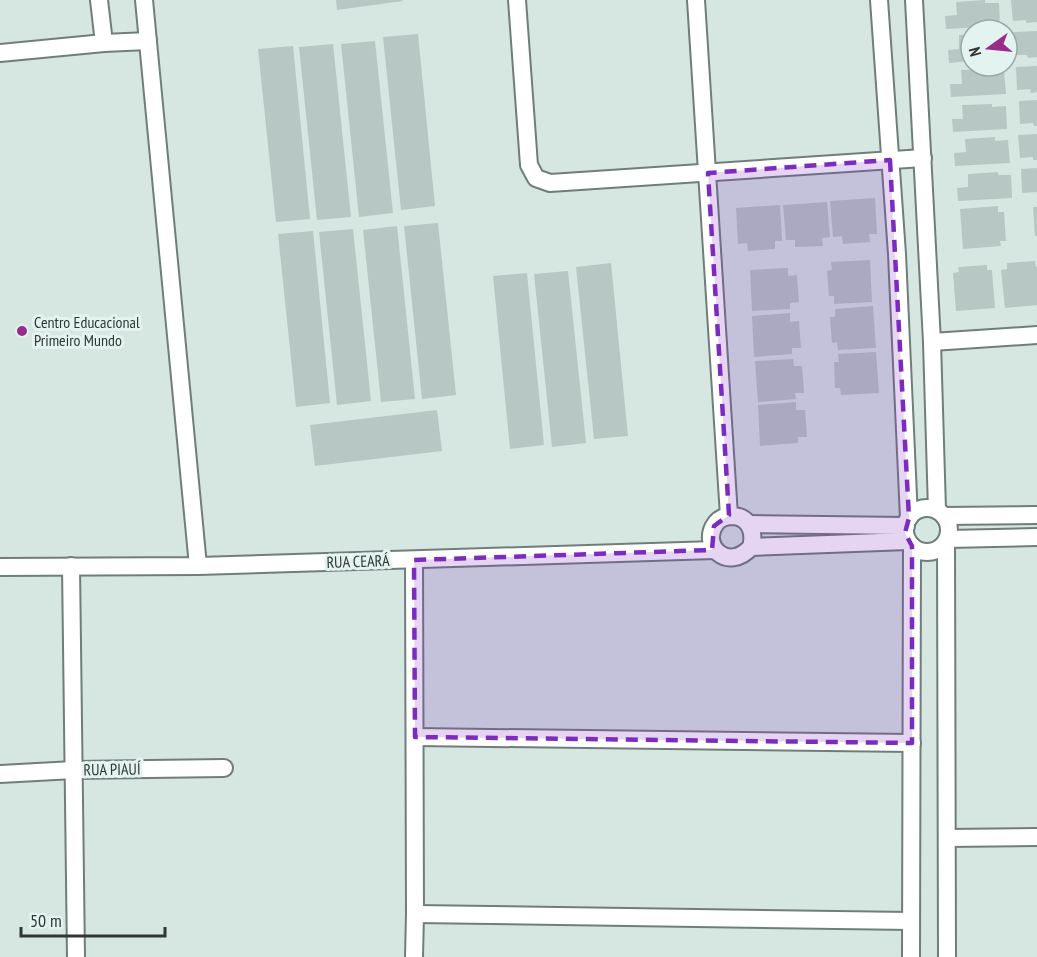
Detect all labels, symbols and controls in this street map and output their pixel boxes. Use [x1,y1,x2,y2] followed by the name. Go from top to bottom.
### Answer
[959,18,1019,78] north arrow
[964,45,985,59] text: N
[34,312,140,350] place label: Centro Educacional Primeiro Mundo
[15,324,29,338] marker: Centro Educacional Primeiro Mundo
[326,550,390,572] street label: RUA CEARÁ
[83,758,141,779] street label: RUA PIAUÍ
[21,900,165,938] scale bar
[30,909,62,932] text: 50 m

